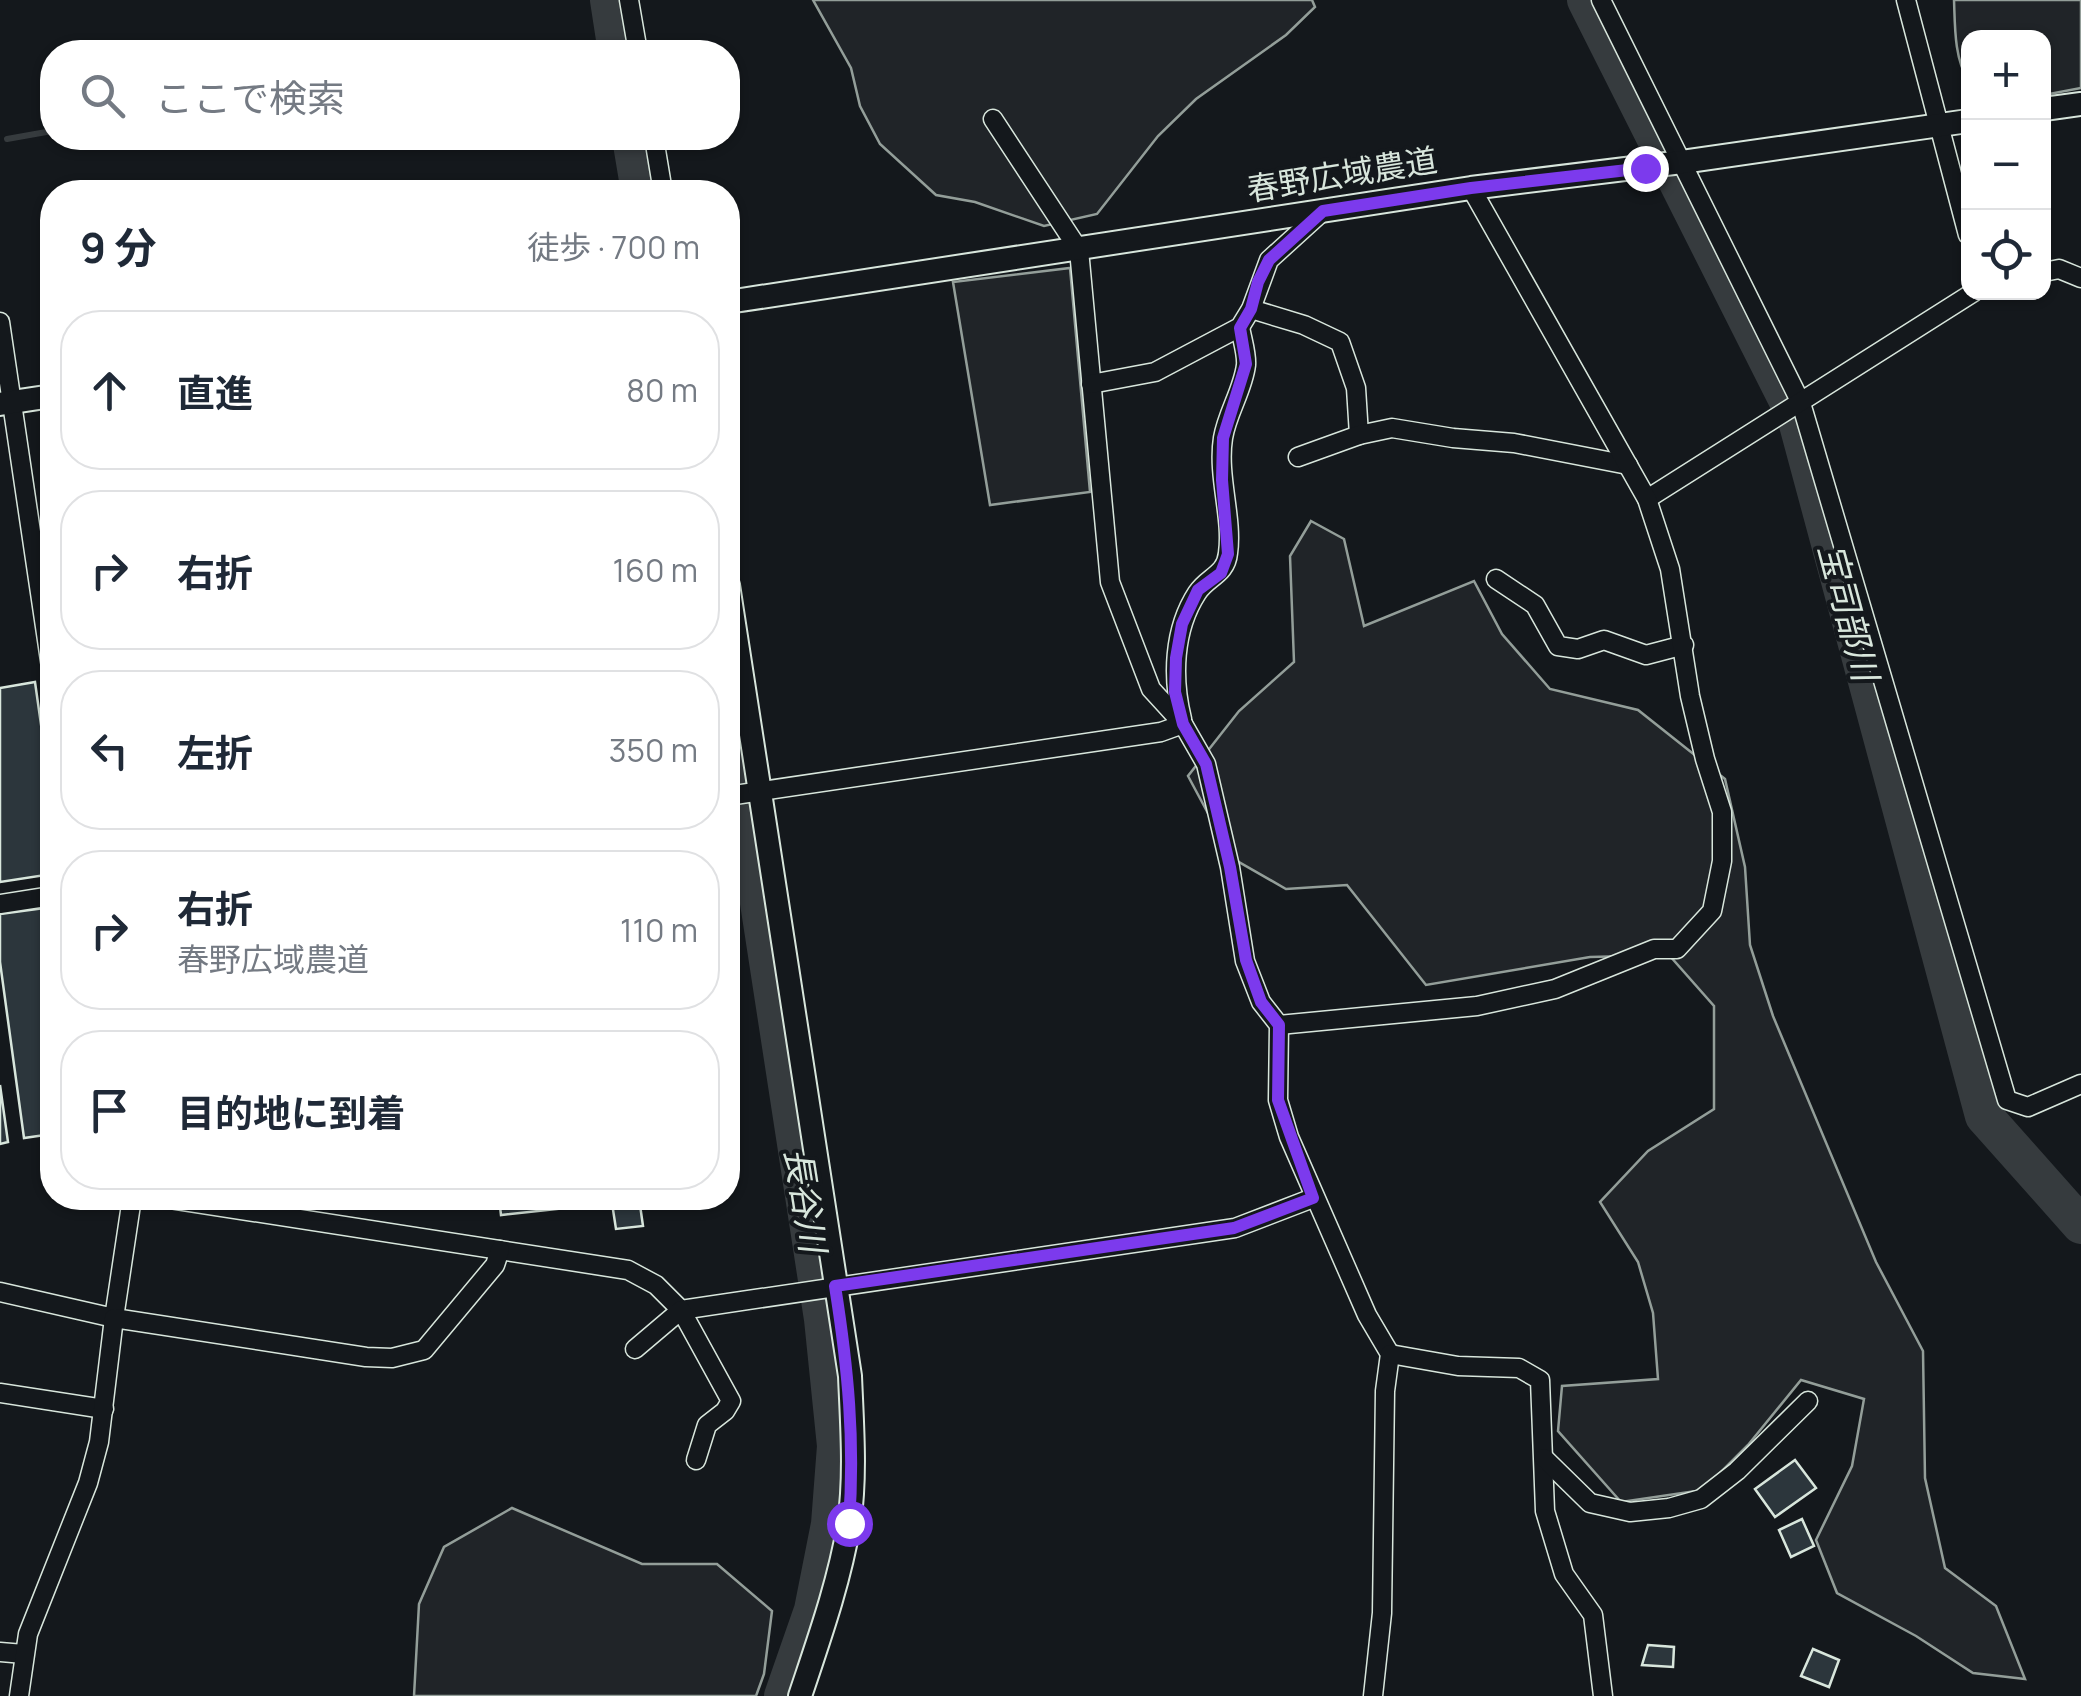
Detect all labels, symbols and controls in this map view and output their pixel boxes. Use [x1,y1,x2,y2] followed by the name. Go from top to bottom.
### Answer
[1961,30,2051,300] map controls
[1961,30,2051,120] button: +
[40,40,740,150] search box
[75,68,130,123] icon: search
[155,71,345,123] text: ここで検索
[1961,120,2051,210] button: −
[1244,137,1440,211] street label: 春野広域農道
[1623,146,1669,192] route end
[1961,210,2051,300] button: locate
[80,218,157,276] text: 9 分
[527,225,700,269] text: 徒歩 · 700 m
[82,363,137,418] icon: ahead
[177,366,253,418] text: 直進
[626,368,698,412] text: 80 m
[1808,538,1891,689] water label: 宝司部川
[82,543,137,598] icon: right
[177,546,253,598] text: 右折
[613,548,698,592] text: 160 m
[82,723,137,778] icon: left
[177,726,253,778] text: 左折
[609,728,698,772] text: 350 m
[177,882,253,934] text: 右折
[82,903,137,958] icon: right
[620,908,698,952] text: 110 m
[177,937,369,981] text: 春野広域農道
[82,1083,137,1138] icon: arrive
[177,1086,405,1138] text: 目的地に到着
[774,1144,839,1259] water label: 長谷川
[827,1501,873,1547] route start

